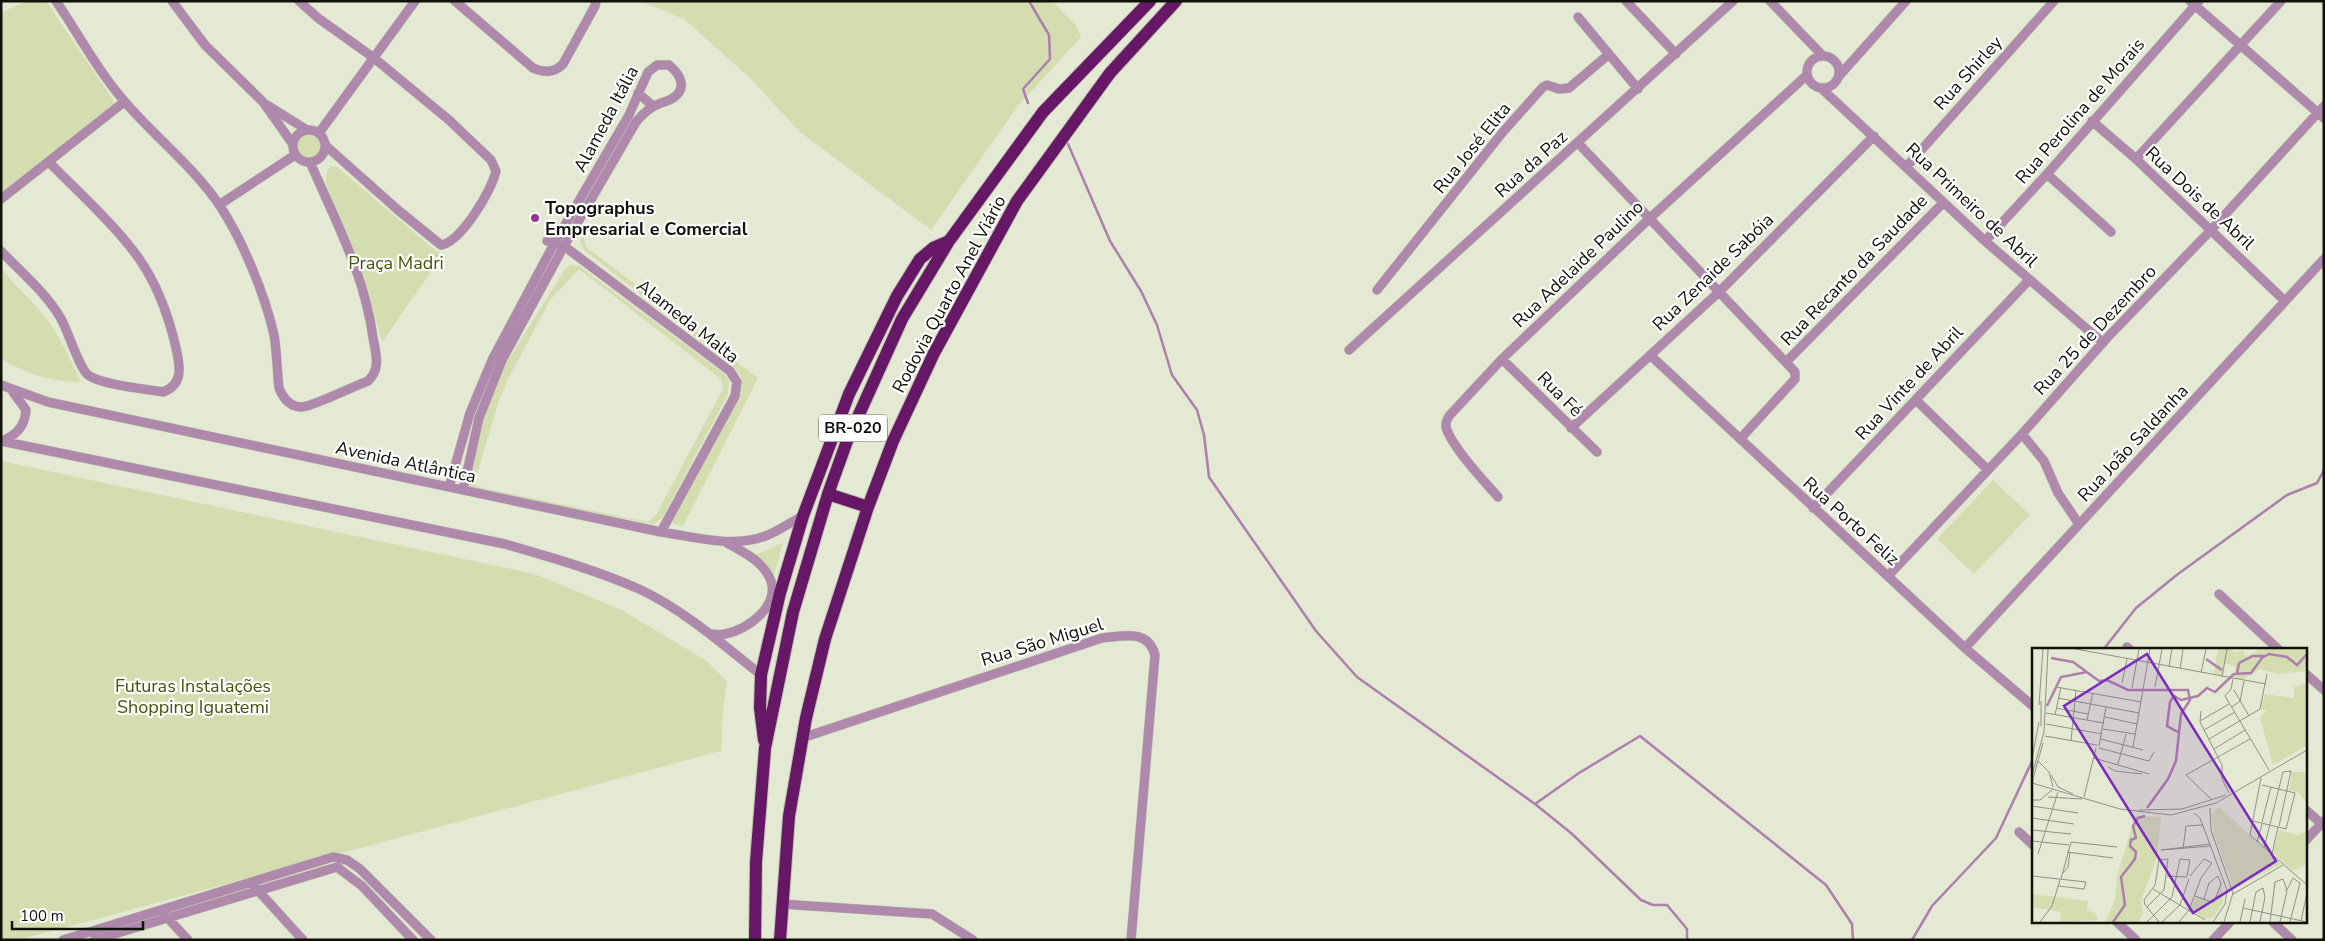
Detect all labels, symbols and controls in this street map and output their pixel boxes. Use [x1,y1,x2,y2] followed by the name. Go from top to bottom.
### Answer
[1928,30,2008,115] street label: Rua Shirley
[2010,33,2150,189] street label: Rua Perolina de Morais
[568,62,644,176] street label: Alameda Itália
[1428,97,1516,199] street label: Rua José Elita
[1490,125,1572,203] street label: Rua da Paz
[1901,137,2044,273] street label: Rua Primeiro de Abril
[2140,141,2260,255] street label: Rua Dois de Abril
[1775,189,1933,351] street label: Rua Recanto da Saudade
[887,191,1011,397] street label: Rodovia Quarto Anel Viário
[1507,195,1649,333] street label: Rua Adelaide Paulino
[545,196,748,241] place label: Topographus Empresarial e Comercial
[1647,208,1779,336] street label: Rua Zenaide Sabóia
[529,212,541,224] marker: Topographus Empresarial e Comercial
[348,251,444,275] park label: Praça Madri
[2028,260,2162,400] street label: Rua 25 de Dezembro
[632,274,744,368] street label: Alameda Malta
[1850,320,1969,445] street label: Rua Vinte de Abril
[1532,366,1588,422] street label: Rua Fé
[2072,379,2194,507] street label: Rua João Saldanha
[819,414,887,442] road number: BR-020
[334,435,478,489] street label: Avenida Atlântica
[1798,471,1904,571] street label: Rua Porto Feliz
[978,612,1107,672] street label: Rua São Miguel
[2032,648,2308,924] inset map
[115,674,271,719] park label: Futuras Instalações Shopping Iguatemi
[12,898,144,930] scale bar
[20,906,64,926] text: 100 m

